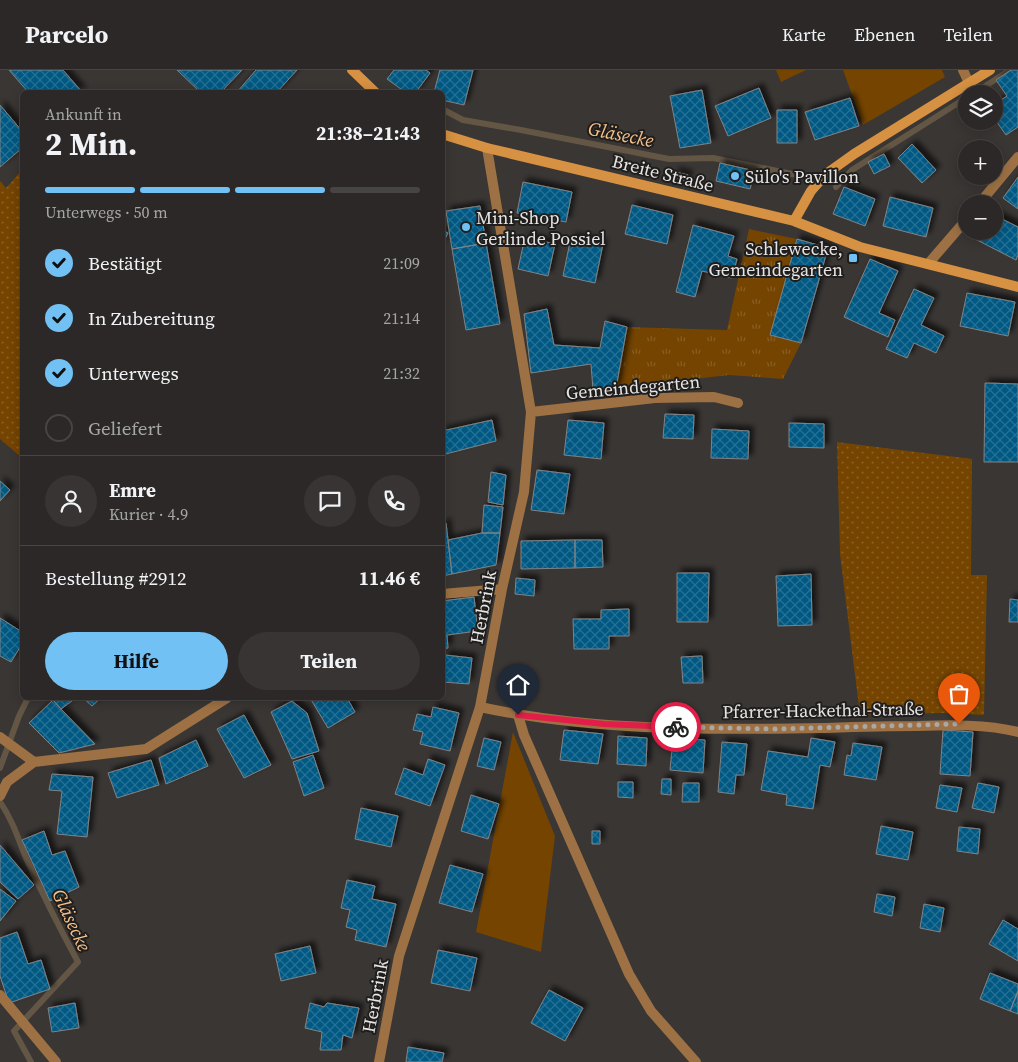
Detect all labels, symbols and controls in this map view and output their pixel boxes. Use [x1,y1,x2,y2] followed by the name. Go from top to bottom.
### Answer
[25,18,108,51] text: Parcelo
[782,22,826,47] text: Karte
[854,22,915,47] text: Ebenen
[943,22,993,47] text: Teilen
[958,85,1003,240] map controls
[958,85,1003,130] button: layers
[45,103,122,125] text: Ankunft in
[586,115,656,153] water label: Gläsecke
[316,120,420,146] text: 21:38–21:43
[45,122,137,166] text: 2 Min.
[958,140,1003,185] button: +
[610,148,716,198] street label: Breite Straße
[745,164,859,189] place label: Sülo's Pavillon
[729,170,741,182] marker: Sülo's Pavillon
[958,195,1003,240] button: −
[45,201,168,223] text: Unterwegs · 50 m
[476,205,606,251] place label: Mini-Shop Gerlinde Possiel
[460,221,472,233] marker: Mini-Shop Gerlinde Possiel
[709,236,843,282] place label: Schlewecke, Gemeindegarten
[45,249,73,277] icon: check
[88,250,162,276] text: Bestätigt
[383,252,420,274] text: 21:09
[847,252,859,264] marker: Schlewecke, Gemeindegarten
[45,304,73,332] icon: check
[88,305,215,331] text: In Zubereitung
[383,307,420,329] text: 21:14
[45,359,73,387] icon: check
[88,360,179,386] text: Unterwegs
[383,362,420,384] text: 21:32
[565,369,701,405] street label: Gemeindegarten
[88,415,162,441] text: Geliefert
[45,475,97,527] button: person
[304,475,356,527] button: chat
[368,475,420,527] button: phone
[109,477,156,503] text: Emre
[109,503,188,525] text: Kurier · 4.9
[45,565,187,591] text: Bestellung #2912
[359,565,420,591] text: 11.46 €
[464,568,502,646] street label: Herbrink
[45,632,228,690] button: Hilfe
[238,632,420,690] button: Teilen
[497,664,539,715] pin
[504,671,532,699] icon: home
[938,673,980,724] pin
[945,680,973,708] icon: bag
[722,696,924,724] street label: Pfarrer-Hackethal-Straße
[651,702,701,752] courier
[662,713,690,741] icon: bike
[46,885,98,956] water label: Gläsecke
[356,957,394,1035] street label: Herbrink

